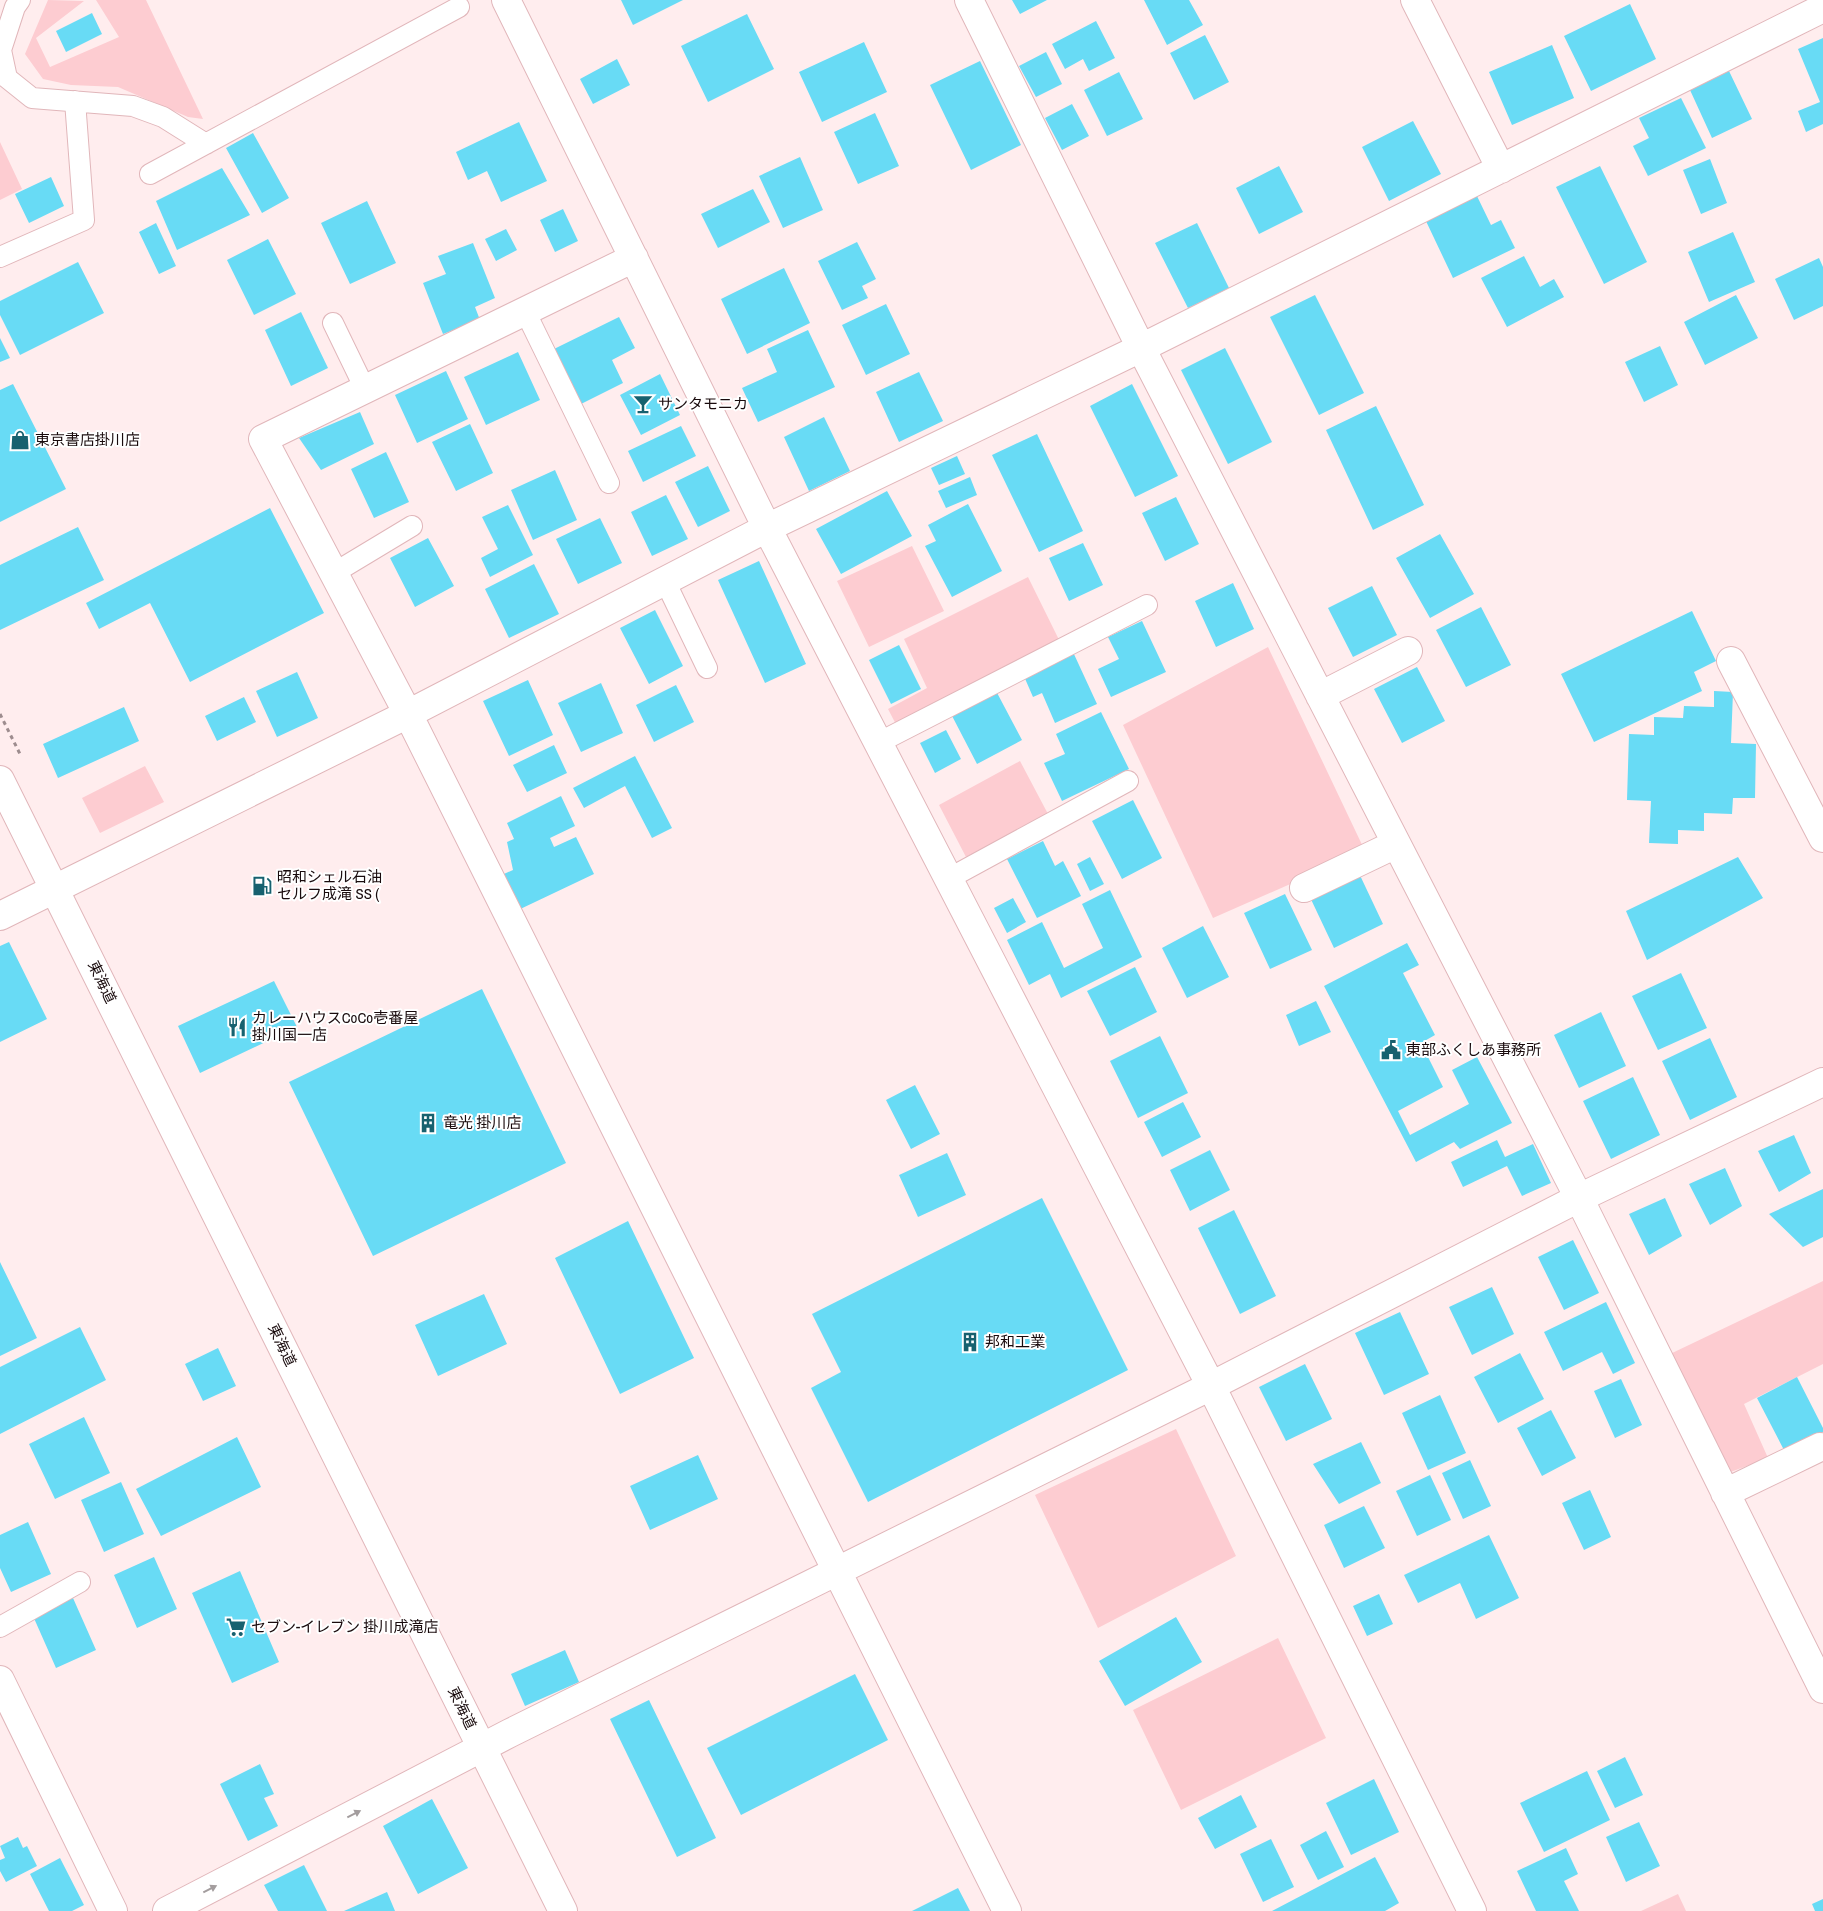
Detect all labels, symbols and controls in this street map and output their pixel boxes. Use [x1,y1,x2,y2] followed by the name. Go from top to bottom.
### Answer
[632,393,654,415] bar icon: サンタモニカ
[658,393,748,414] place label: サンタモニカ
[9,429,31,451] shop icon: 東京書店掛川店
[35,429,140,450] place label: 東京書店掛川店
[277,866,382,904] place label: 昭和シェル石油 セルフ成滝 SS (
[251,875,273,897] fuel station icon: 昭和シェル石油 セルフ成滝 SS (
[83,957,122,1007] street label: 東海道
[252,1007,418,1045] place label: カレーハウスCoCo壱番屋 掛川国一店
[226,1016,248,1038] restaurant icon: カレーハウスCoCo壱番屋 掛川国一店
[1380,1039,1402,1061] public building icon: 東部ふくしあ事務所
[1406,1039,1541,1060] place label: 東部ふくしあ事務所
[417,1112,439,1134] building icon: 竜光 掛川店
[443,1112,521,1133] place label: 竜光 掛川店
[263,1320,302,1370] street label: 東海道
[959,1331,981,1353] building icon: 邦和工業
[985,1331,1045,1352] place label: 邦和工業
[225,1616,247,1638] supermarket icon: セブン-イレブン 掛川成滝店
[251,1616,439,1637] place label: セブン-イレブン 掛川成滝店
[443,1683,482,1733] street label: 東海道
[347,1810,361,1818] one-way arrow
[203,1885,217,1893] one-way arrow

